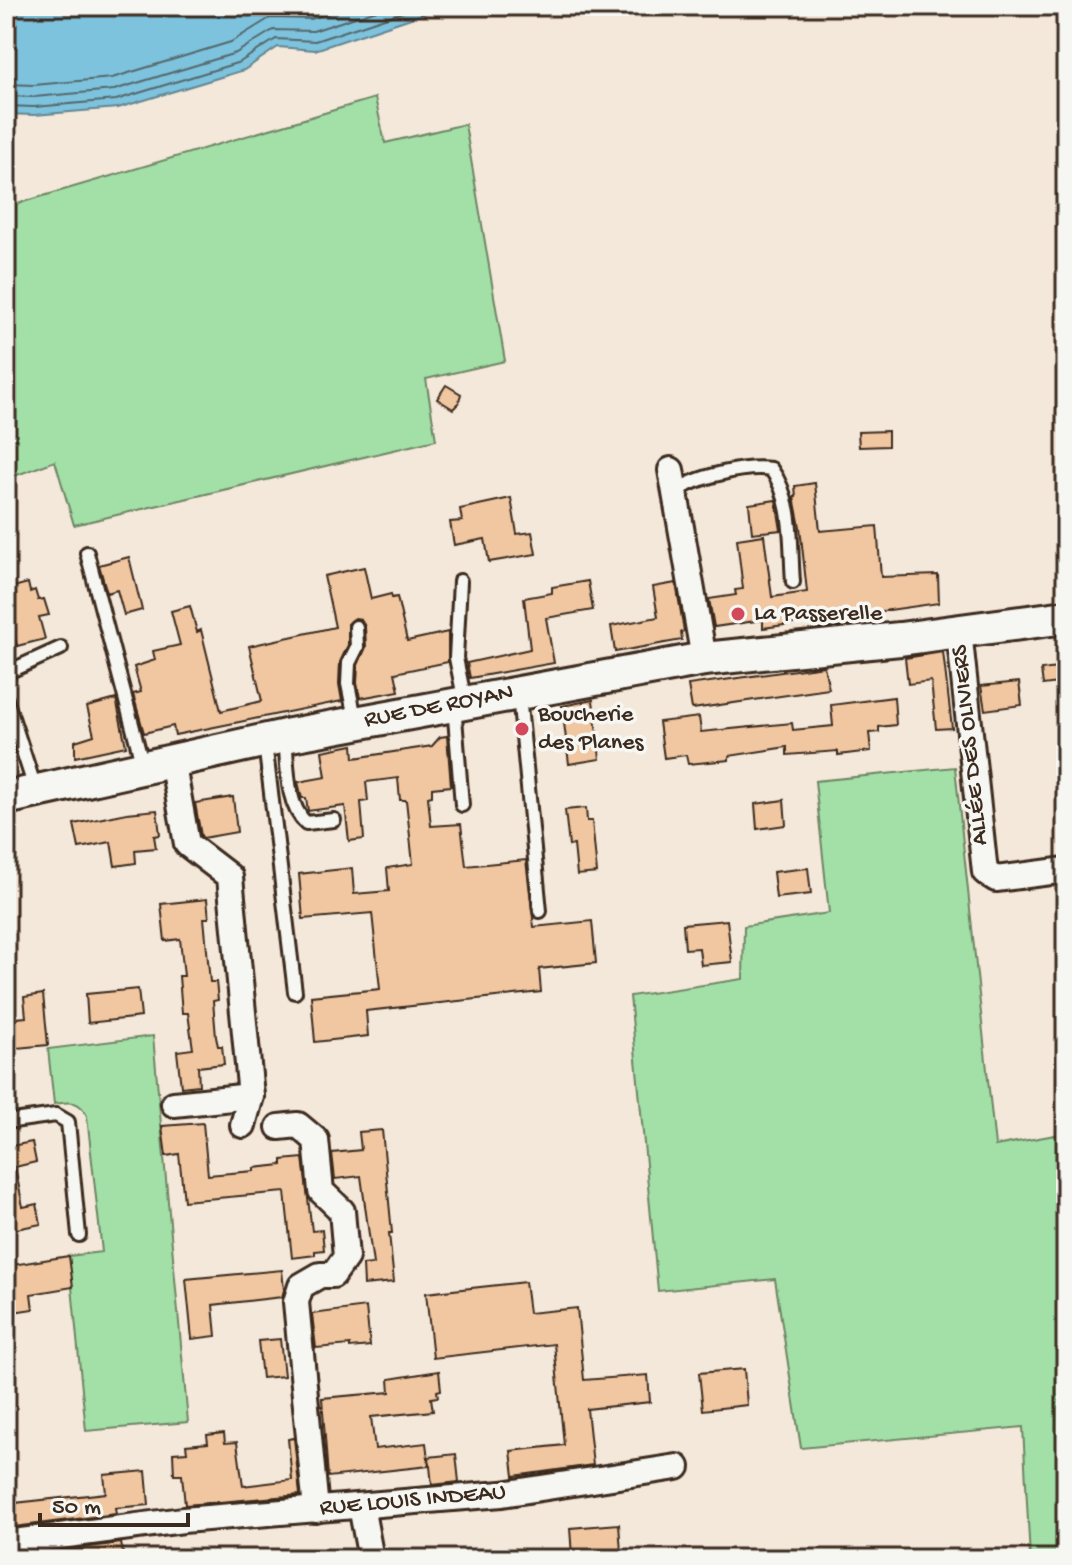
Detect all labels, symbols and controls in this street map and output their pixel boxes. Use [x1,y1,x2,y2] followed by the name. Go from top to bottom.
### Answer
[754,600,883,629] place label: La Passerelle
[729,605,747,623] marker: La Passerelle
[946,642,996,847] street label: ALLÉE DES OLIVIERS
[362,678,516,736] street label: RUE DE ROYAN
[537,701,645,758] place label: Boucherie des Planes
[513,720,531,738] marker: Boucherie des Planes
[40,1477,188,1527] scale bar
[319,1478,507,1524] street label: RUE LOUIS INDEAU
[52,1494,101,1523] text: 50 m

